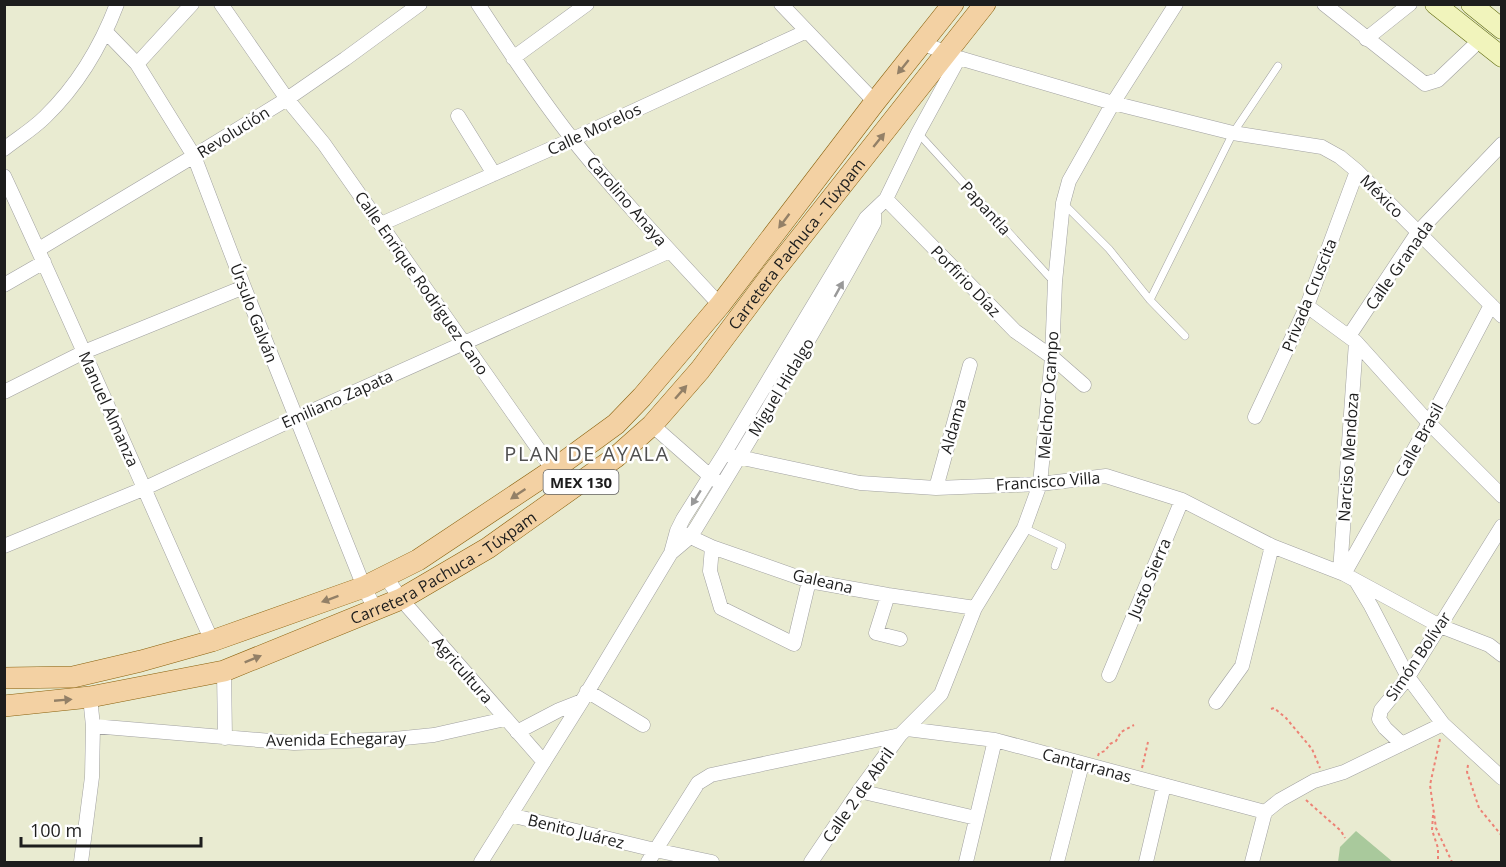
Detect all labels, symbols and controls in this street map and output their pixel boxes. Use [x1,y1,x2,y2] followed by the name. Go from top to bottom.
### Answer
[898,59,910,74] one-way arrow
[544,98,644,160] street label: Calle Morelos
[193,101,273,163] street label: Revolución
[873,132,885,147] one-way arrow
[582,151,672,251] street label: Carolino Anaya
[723,154,870,334] street label: Carretera Pachuca - Túxpam
[1355,169,1409,223] street label: México
[956,176,1016,240] street label: Papantla
[350,187,494,379] street label: Calle Enrique Rodríguez Cano
[778,213,791,229] one-way arrow
[1360,216,1438,314] street label: Calle Granada
[1276,235,1342,355] street label: Privada Cruscita
[926,240,1006,322] street label: Porfirio Díaz
[225,260,283,366] street label: Úrsulo Galván
[834,280,844,297] one-way arrow
[1033,330,1063,460] street label: Melchor Ocampo
[743,334,819,440] street label: Miguel Hidalgo
[74,348,144,470] street label: Manuel Almanza
[278,365,396,433] street label: Emiliano Zapata
[674,385,687,400] one-way arrow
[1333,392,1363,522] street label: Narciso Mendoza
[935,396,971,456] street label: Aldama
[1390,399,1448,481] street label: Calle Brasil
[504,440,670,467] district label: PLAN DE AYALA
[995,466,1101,496] street label: Francisco Villa
[544,470,618,494] road number: MEX 130
[511,488,527,500] one-way arrow
[690,490,701,506] one-way arrow
[347,506,541,629] street label: Carretera Pachuca - Túxpam
[1121,535,1176,623] street label: Justo Sierra
[791,563,855,599] street label: Galeana
[321,594,339,604] one-way arrow
[1380,607,1456,705] street label: Simón Bolívar
[428,632,498,708] street label: Agricultura
[244,654,262,664] one-way arrow
[53,695,72,705] one-way arrow
[266,727,407,751] street label: Avenida Echegaray
[817,743,899,847] street label: Calle 2 de Abril
[1040,743,1134,787] street label: Cantarranas
[525,808,627,854] street label: Benito Juárez
[21,810,201,848] scale bar
[30,818,82,842] text: 100 m

